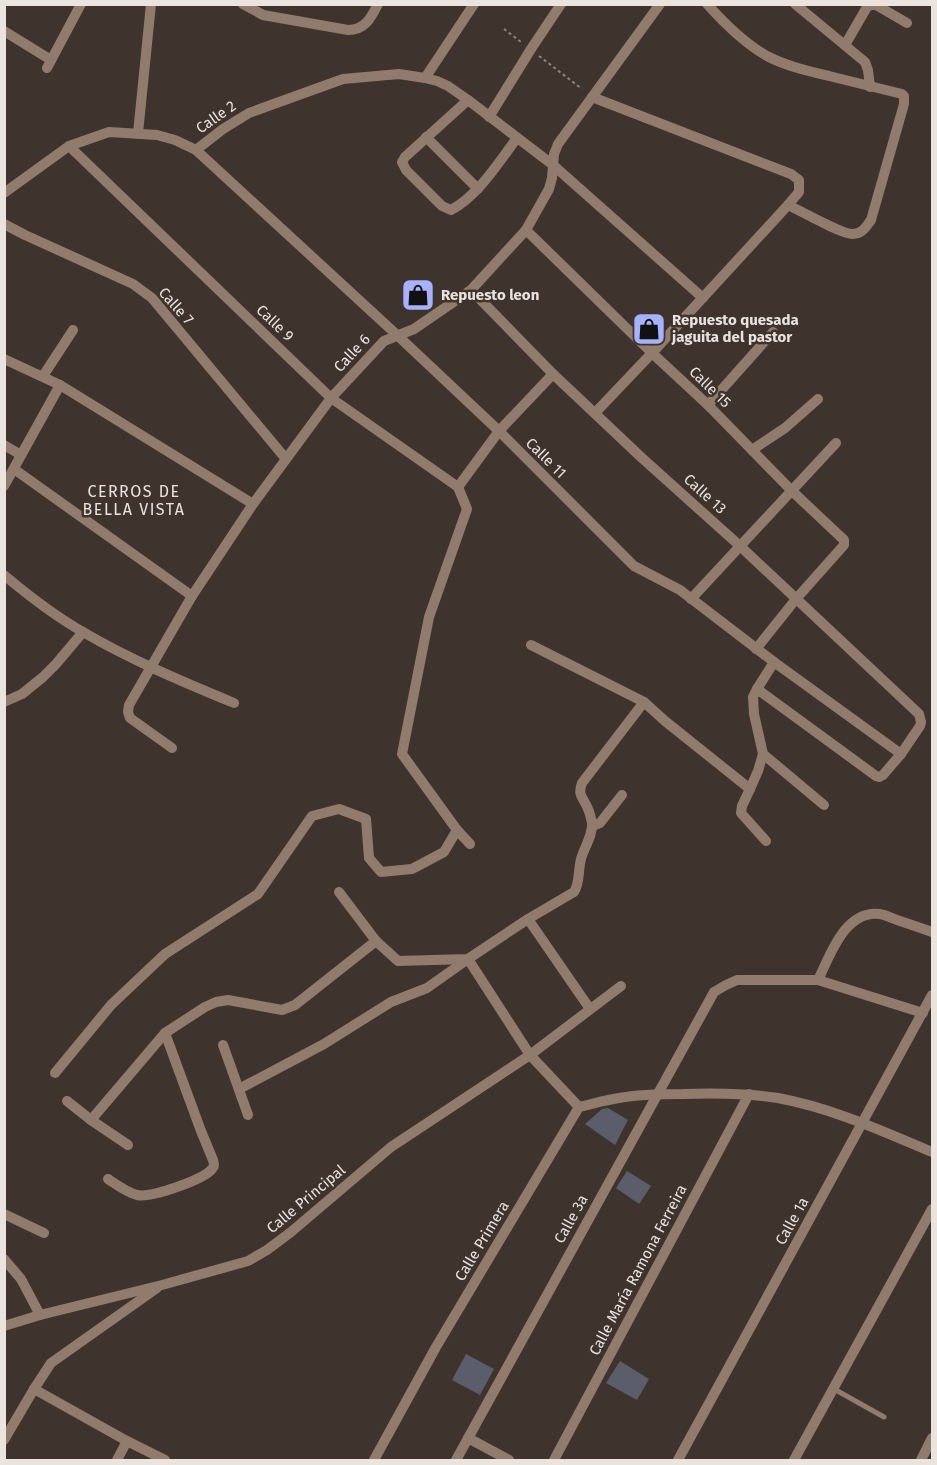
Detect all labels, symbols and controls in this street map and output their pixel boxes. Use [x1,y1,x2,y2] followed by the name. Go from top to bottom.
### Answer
[193,97,239,137] street label: Calle 2
[400,277,436,313] shop icon: Repuesto leon
[155,284,198,329] street label: Calle 7
[441,286,539,304] place label: Repuesto leon
[253,301,298,345] street label: Calle 9
[631,311,667,347] shop icon: Repuesto quesada jaguita del pastor
[671,311,799,346] place label: Repuesto quesada jaguita del pastor
[330,330,374,376] street label: Calle 6
[685,363,735,411] street label: Calle 15
[522,434,570,482] street label: Calle 11
[680,470,730,518] street label: Calle 13
[83,482,185,519] district label: CERROS DE BELLA VISTA
[263,1161,349,1237] street label: Calle Principal
[585,1182,691,1358] street label: Calle María Ramona Ferreira
[550,1192,592,1246] street label: Calle 3a
[772,1194,812,1248] street label: Calle 1a
[451,1198,513,1284] street label: Calle Primera

